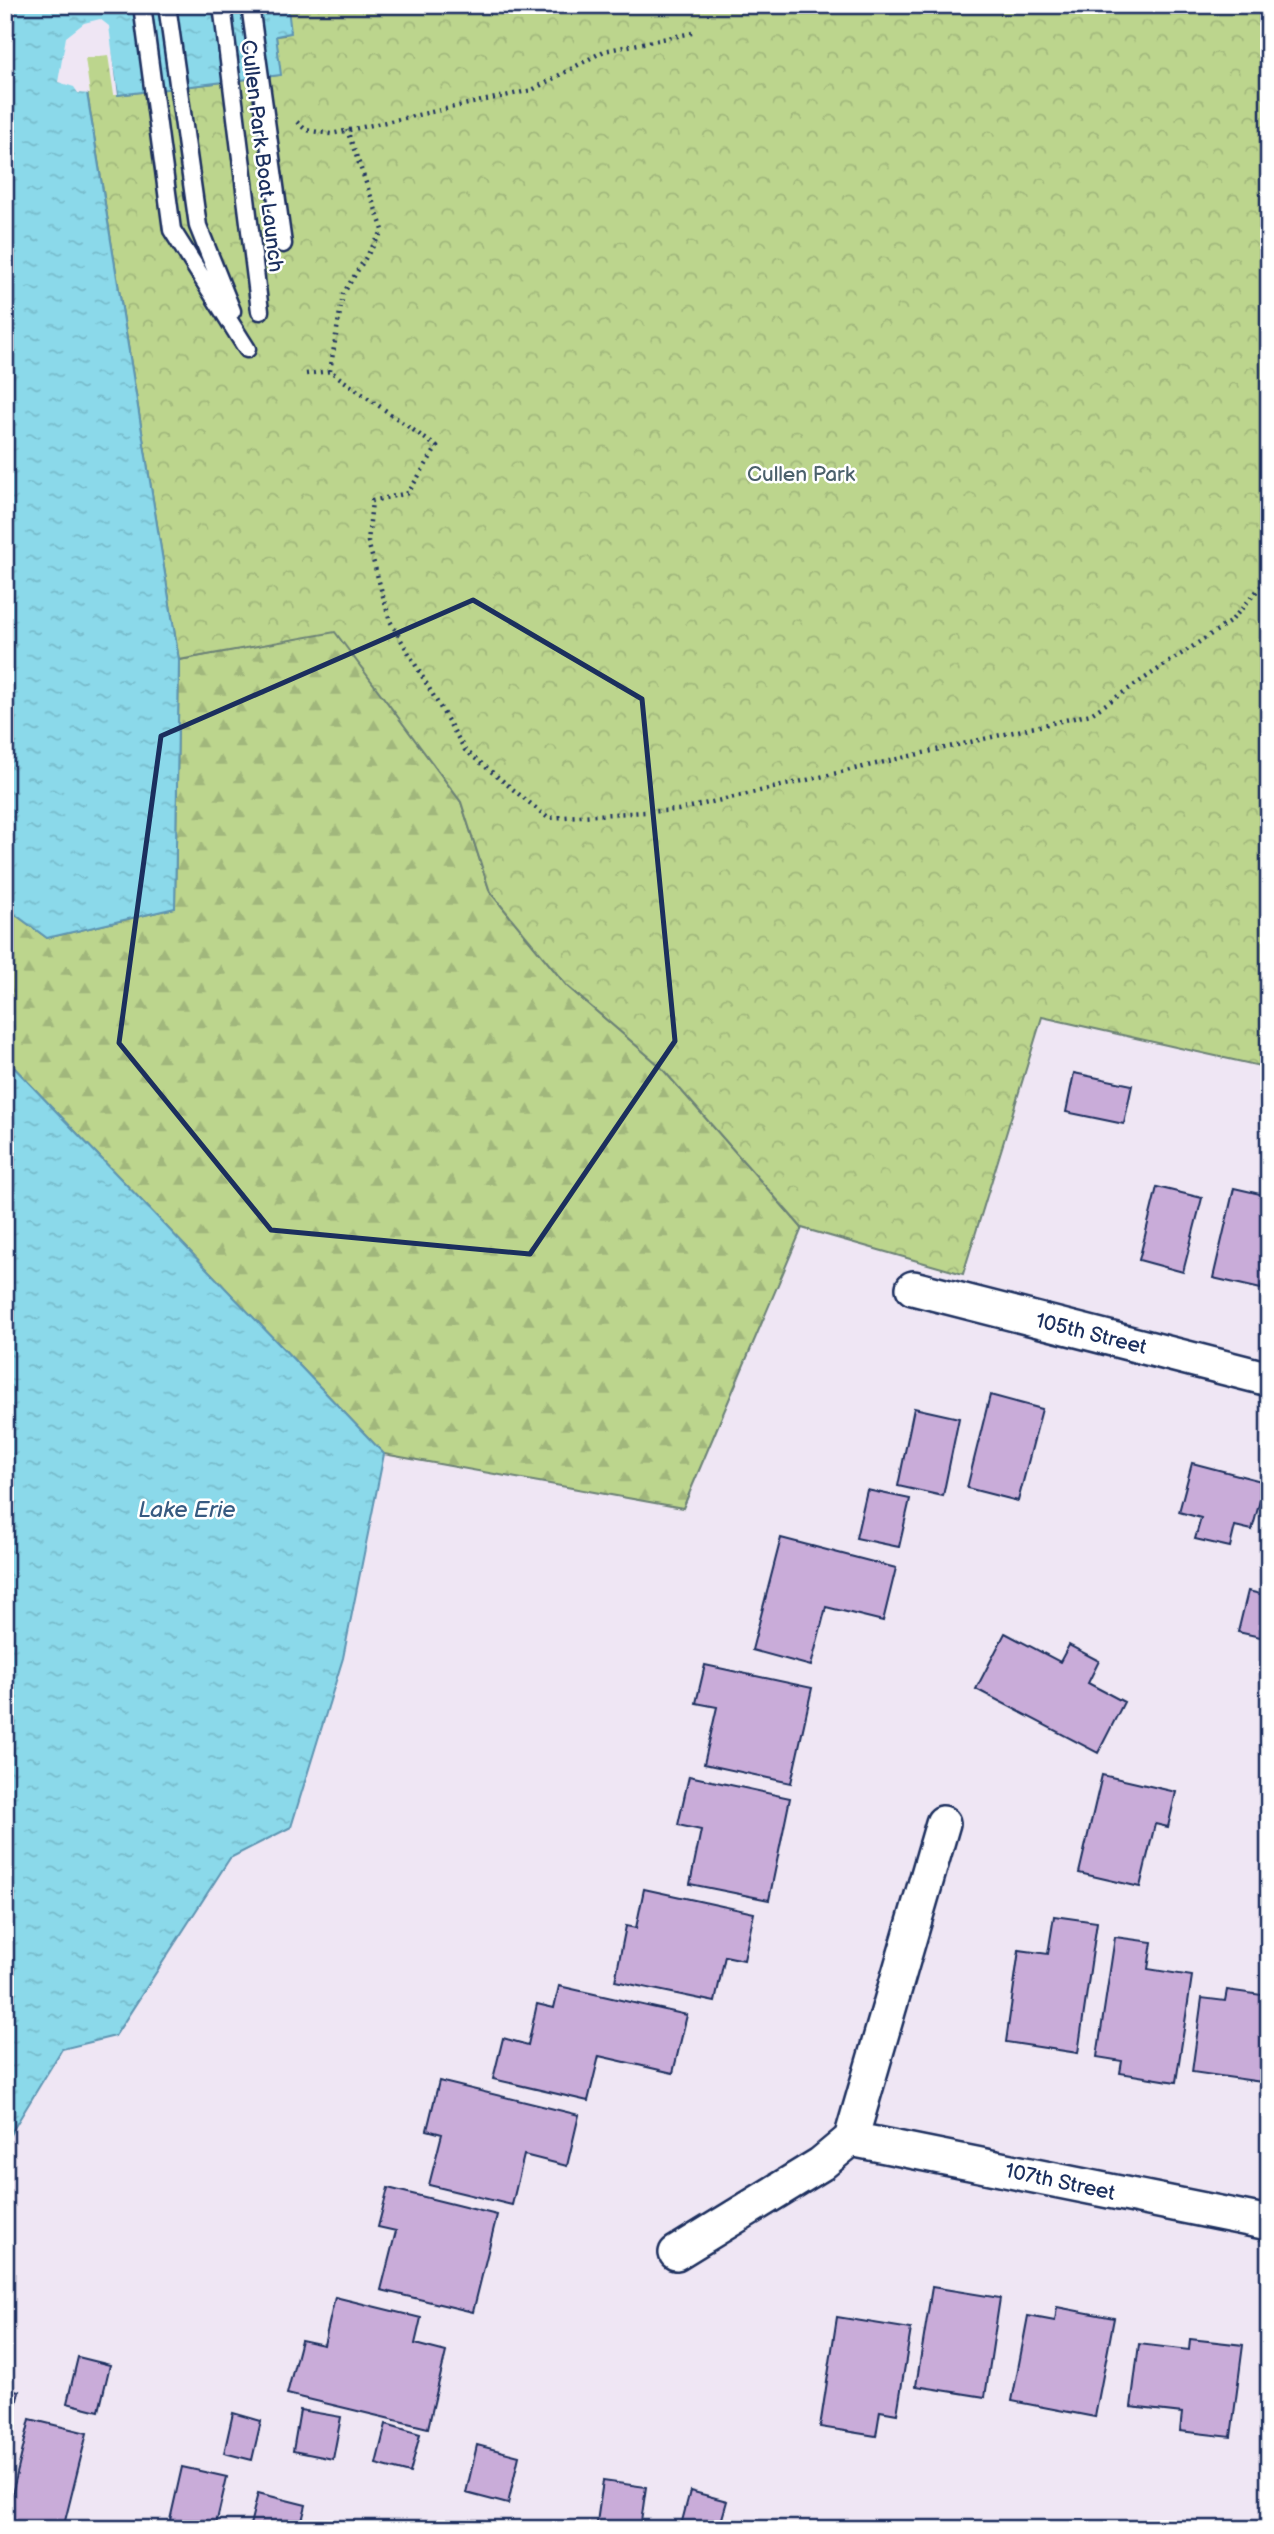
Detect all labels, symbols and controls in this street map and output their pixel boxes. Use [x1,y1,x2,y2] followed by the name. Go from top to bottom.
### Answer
[235,39,289,273] street label: Cullen Park Boat Launch
[747,462,856,487] park label: Cullen Park
[1033,1308,1150,1360] street label: 105th Street
[138,1496,236,1524] water label: Lake Erie
[1003,2158,1118,2206] street label: 107th Street

